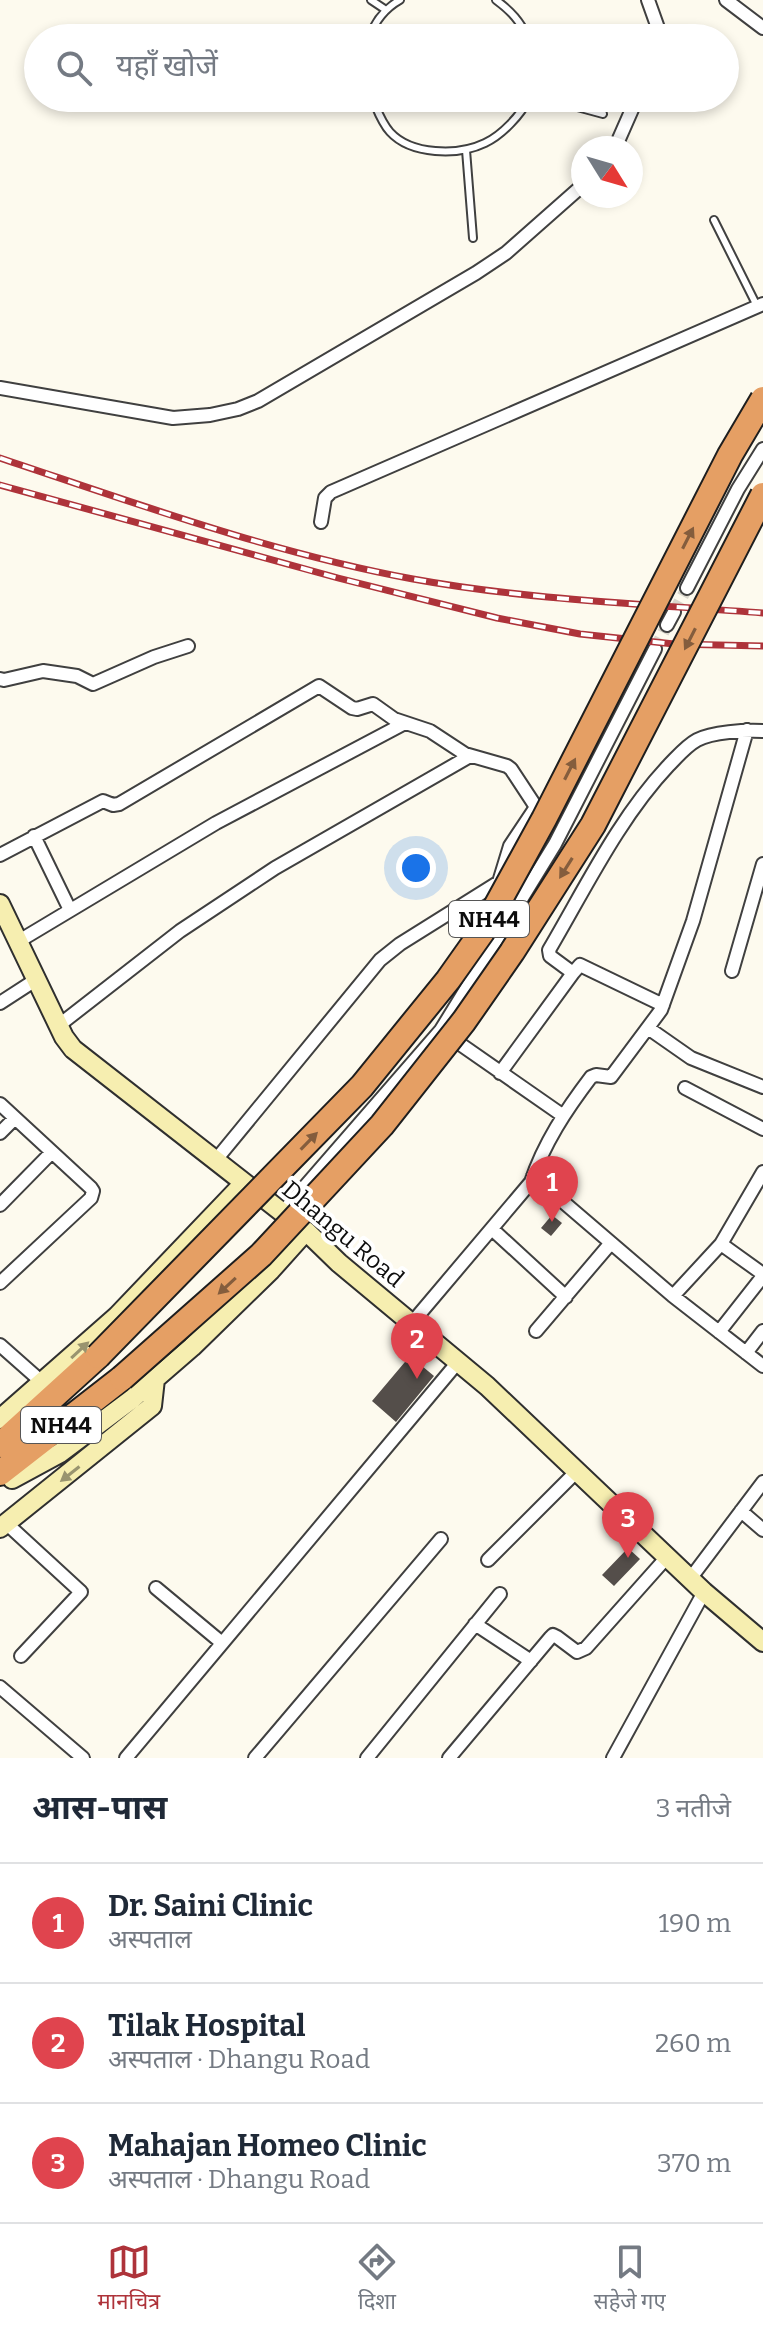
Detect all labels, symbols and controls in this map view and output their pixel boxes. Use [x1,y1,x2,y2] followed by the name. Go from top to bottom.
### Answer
[24,24,739,112] search box
[52,46,96,90] icon: search
[116,48,218,84] text: यहाँ खोजें
[571,136,643,208] north arrow
[681,526,694,549] one-way arrow
[683,628,697,651] one-way arrow
[563,758,576,781] one-way arrow
[396,848,436,888] your location
[560,857,574,879] one-way arrow
[449,901,529,937] road number: NH44
[300,1131,318,1150] one-way arrow
[526,1156,578,1222] pin: 1
[277,1175,409,1293] street label: Dhangu Road
[218,1276,237,1294] one-way arrow
[391,1313,443,1379] pin: 2
[70,1342,90,1359] one-way arrow
[21,1407,101,1443] road number: NH44
[60,1465,80,1481] one-way arrow
[602,1492,654,1558] pin: 3
[32,1787,167,1828] text: आस-पास
[656,1793,731,1824] text: 3 नतीजे
[108,1888,313,1924] text: Dr. Saini Clinic
[52,1908,64,1939] text: 1
[659,1908,731,1939] text: 190 m
[108,1924,192,1955] text: अस्पताल
[108,2008,306,2044] text: Tilak Hospital
[51,2028,65,2059] text: 2
[655,2028,731,2059] text: 260 m
[108,2044,370,2075] text: अस्पताल · Dhangu Road
[108,2128,427,2164] text: Mahajan Homeo Clinic
[51,2148,65,2179] text: 3
[657,2148,731,2179] text: 370 m
[108,2164,370,2195] text: अस्पताल · Dhangu Road
[97,2240,160,2318] tab: मानचित्र
[355,2240,399,2318] tab: दिशा
[594,2240,666,2318] tab: सहेजे गए

